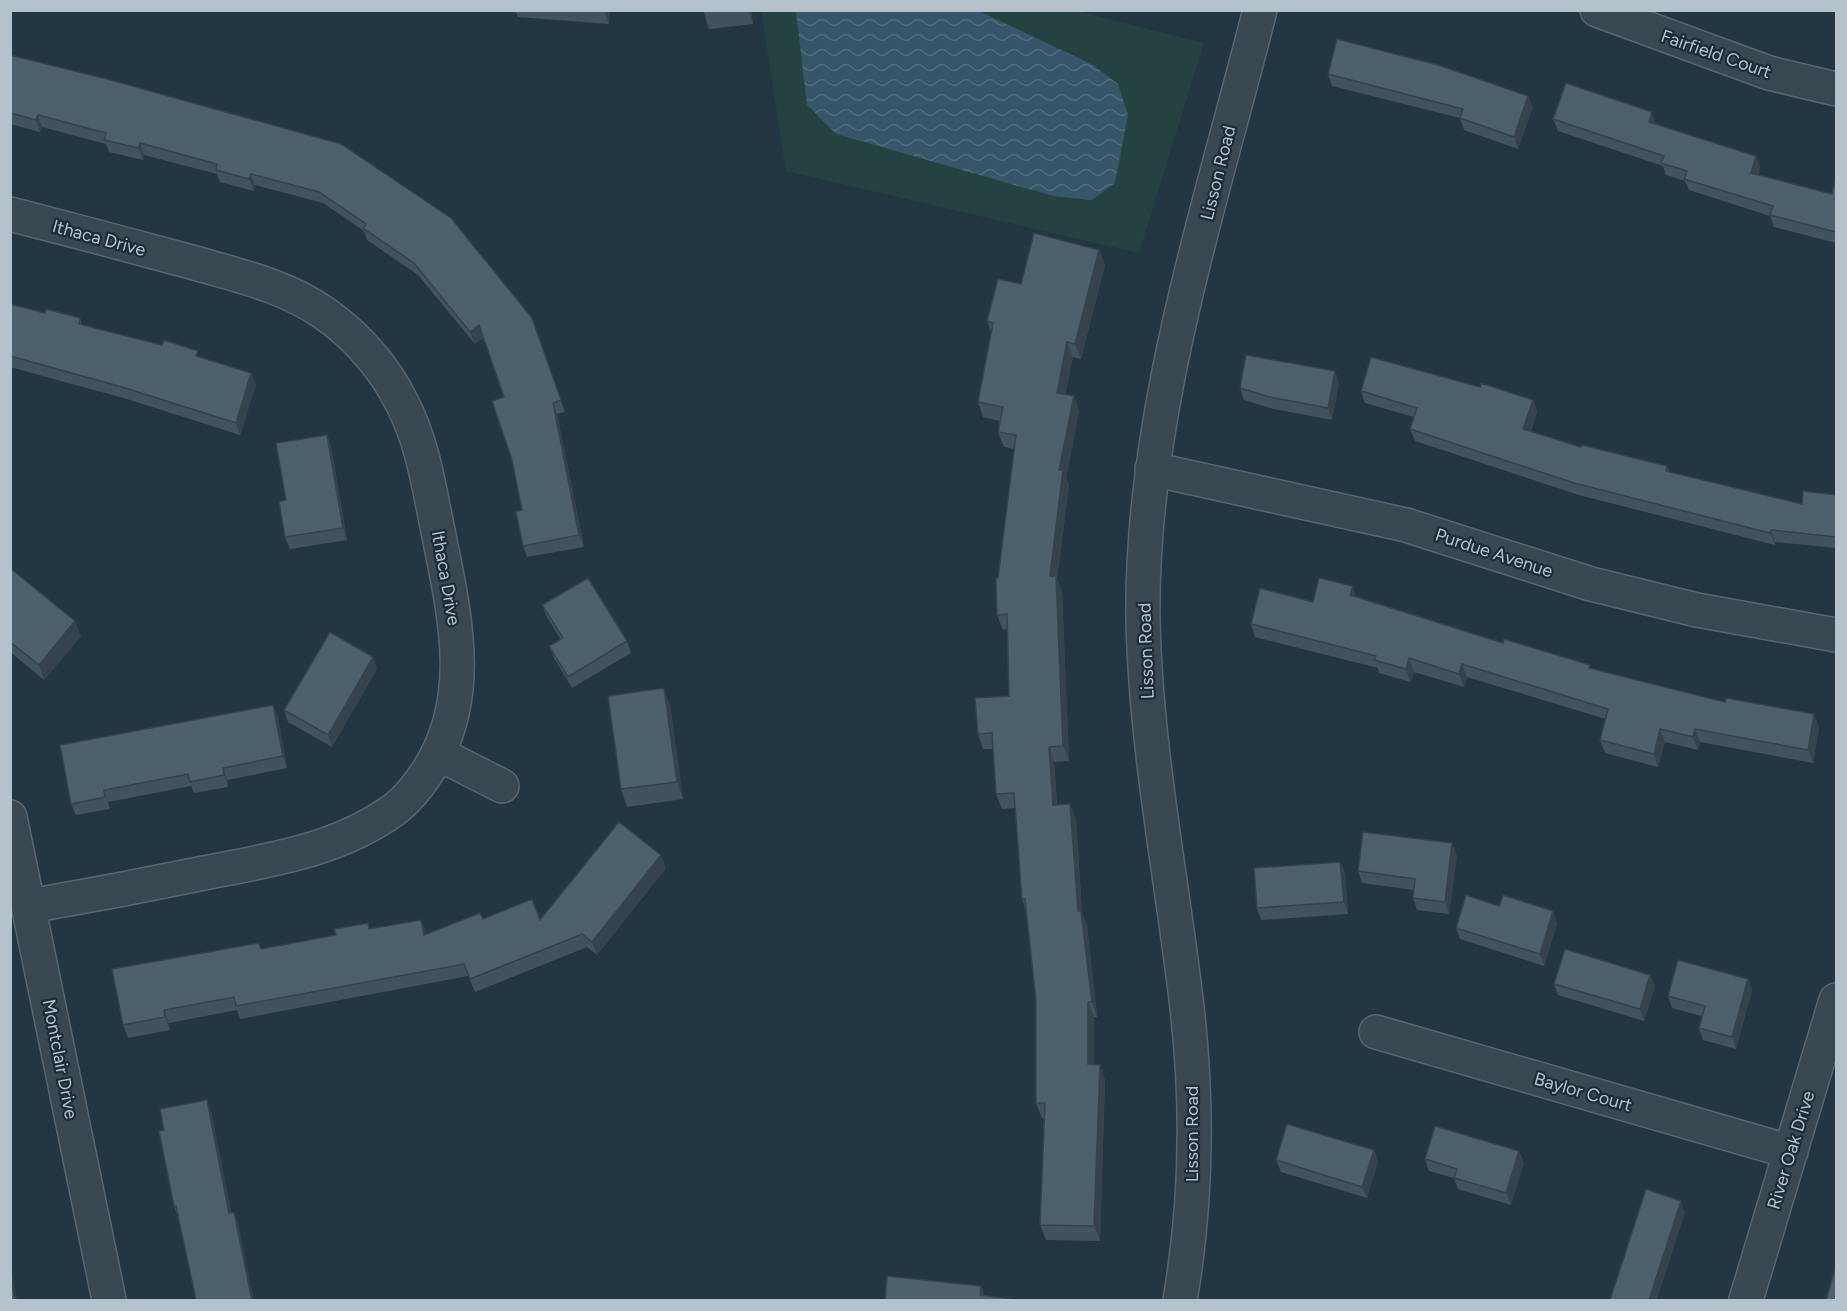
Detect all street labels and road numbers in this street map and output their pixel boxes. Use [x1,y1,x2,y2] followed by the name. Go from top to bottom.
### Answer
[1658,25,1774,83] street label: Fairfield Court
[1196,123,1240,223] street label: Lisson Road
[50,215,148,261] street label: Ithaca Drive
[1432,524,1556,582] street label: Purdue Avenue
[427,529,465,627] street label: Ithaca Drive
[1133,602,1159,700] street label: Lisson Road
[38,997,82,1121] street label: Montclair Drive
[1532,1068,1635,1117] street label: Baylor Court
[1181,1086,1203,1182] street label: Lisson Road
[1763,1088,1820,1212] street label: River Oak Drive

